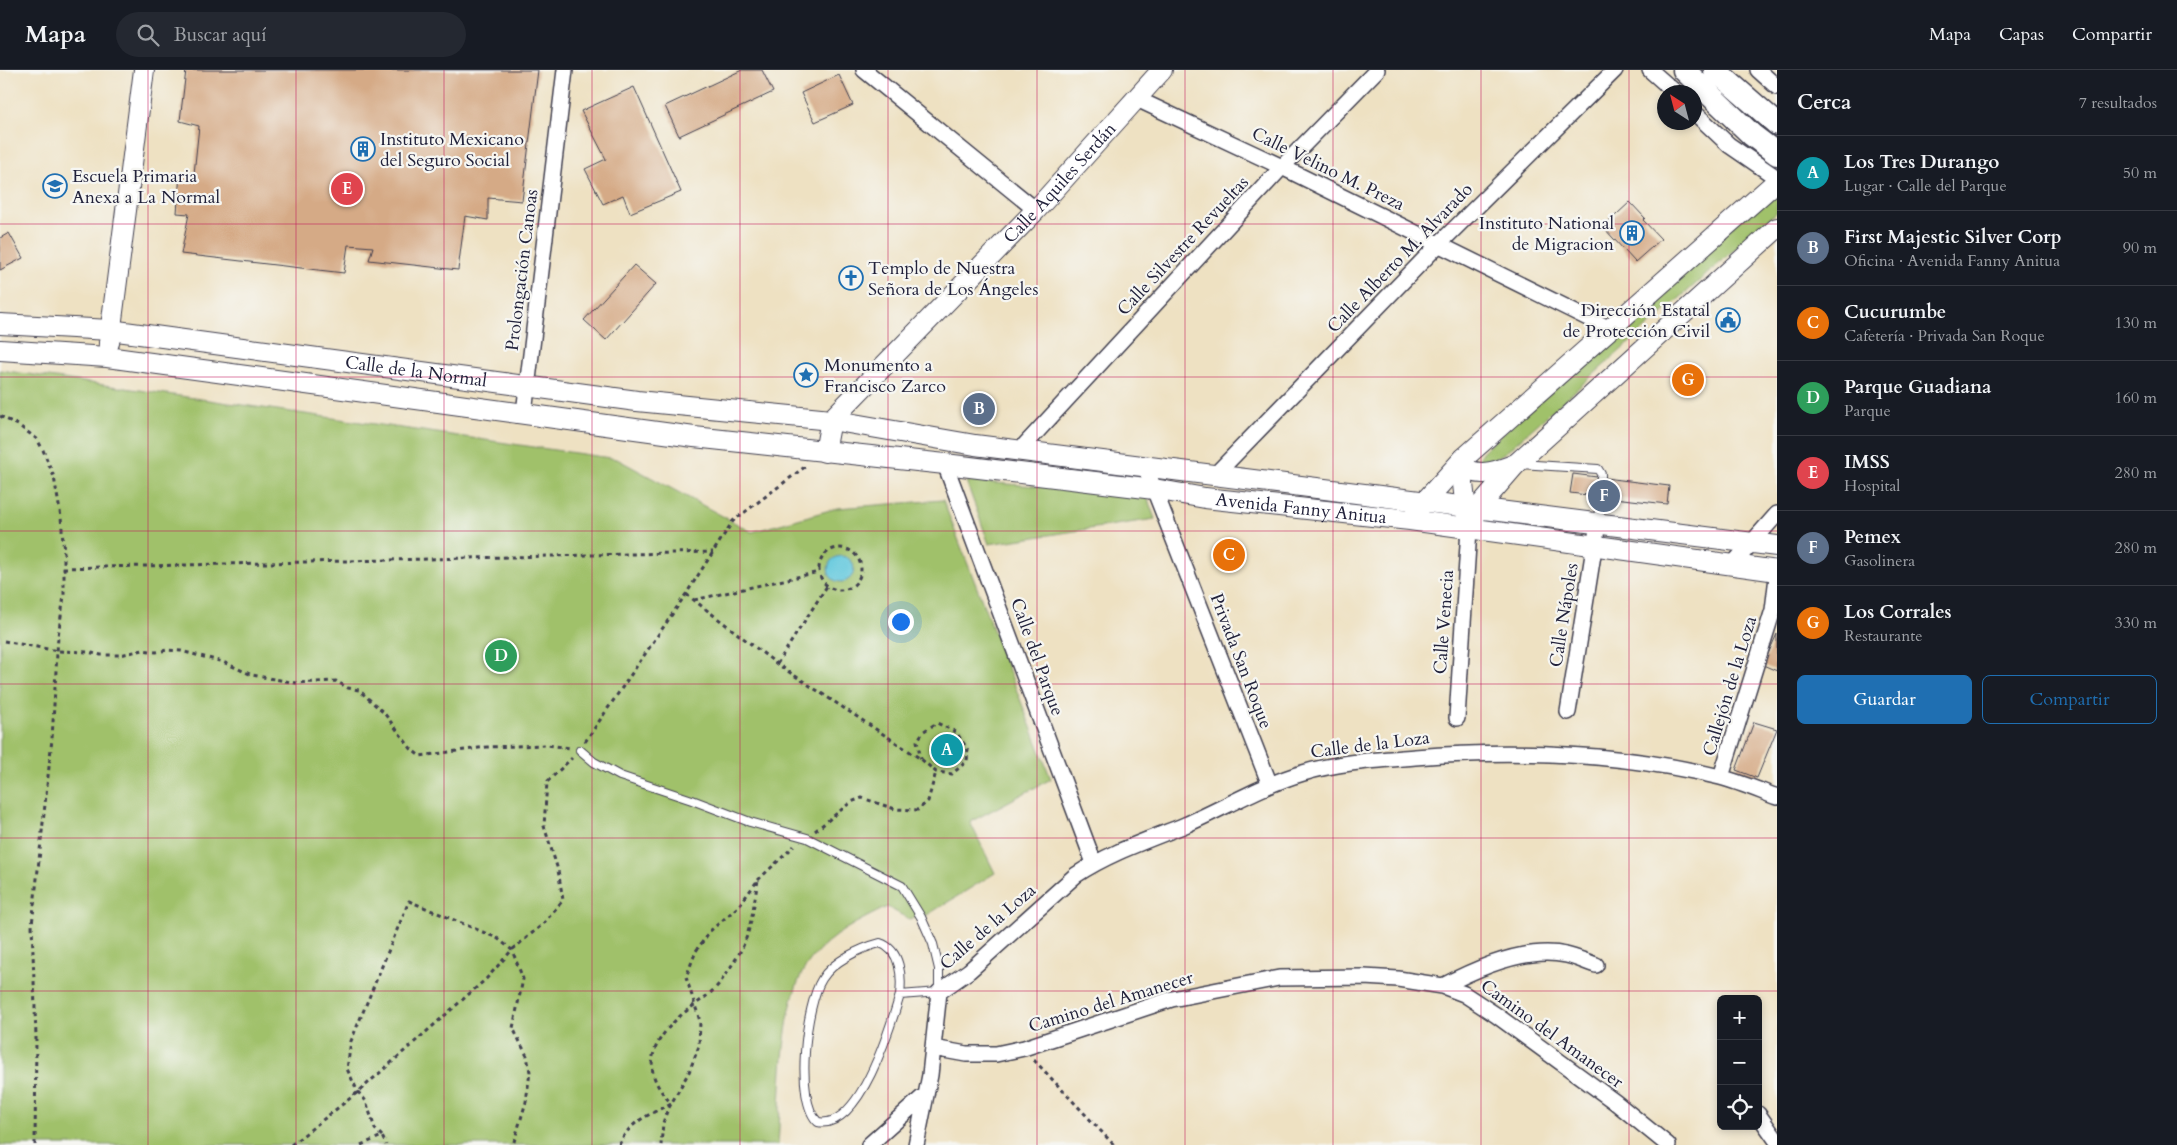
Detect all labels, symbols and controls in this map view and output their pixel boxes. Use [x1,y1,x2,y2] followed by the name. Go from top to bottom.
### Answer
[116,12,466,57] search box
[25,18,86,51] text: Mapa
[134,21,162,49] icon: search
[174,22,267,48] text: Buscar aquí
[1929,22,1971,47] text: Mapa
[1999,22,2044,47] text: Capas
[2072,22,2152,47] text: Compartir
[1657,85,1702,130] north arrow
[1797,88,1851,117] text: Cerca
[2079,92,2157,114] text: 7 resultados
[998,116,1122,249] street label: Calle Aquiles Serdán
[1247,121,1409,217] street label: Calle Velino M. Preza
[380,127,524,173] place label: Instituto Mexicano del Seguro Social
[350,136,376,162] building icon: Instituto Mexicano del Seguro Social
[1844,149,1999,175] text: Los Tres Durango
[1807,162,1819,184] text: A
[2123,162,2157,184] text: 50 m
[72,164,221,210] place label: Escuela Primaria Anexa a La Normal
[331,170,363,208] pin: E
[1112,171,1254,321] street label: Calle Silvestre Revueltas
[42,173,68,199] school or university icon: Escuela Primaria Anexa a La Normal
[1844,175,2007,197] text: Lugar · Calle del Parque
[1322,177,1479,339] street label: Calle Alberto M. Alvarado
[500,188,544,352] street label: Prolongación Canoas
[1479,211,1615,257] place label: Instituto National de Migracion
[1619,220,1645,246] building icon: Instituto National de Migracion
[1844,224,2062,250] text: First Majestic Silver Corp
[1807,237,1819,259] text: B
[2123,237,2157,259] text: 90 m
[1844,250,2060,272] text: Oficina · Avenida Fanny Anitua
[868,256,1038,302] place label: Templo de Nuestra Señora de Los Ángeles
[838,265,864,291] church icon: Templo de Nuestra Señora de Los Ángeles
[1563,298,1710,344] place label: Dirección Estatal de Protección Civil
[1844,299,1946,325] text: Cucurumbe
[1715,307,1741,333] public building icon: Dirección Estatal de Protección Civil
[1807,312,1819,334] text: C
[2115,312,2157,334] text: 130 m
[1844,325,2045,347] text: Cafetería · Privada San Roque
[344,349,489,393] street label: Calle de la Normal
[824,353,946,399] place label: Monumento a Francisco Zarco
[1672,361,1704,399] pin: G
[793,362,819,388] place icon: Monumento a Francisco Zarco
[1844,374,1992,400] text: Parque Guadiana
[1806,387,1820,409] text: D
[2115,387,2157,409] text: 160 m
[963,390,995,428] pin: B
[1844,400,1891,422] text: Parque
[1844,449,1890,475] text: IMSS
[1808,462,1818,484] text: E
[2115,462,2157,484] text: 280 m
[1844,475,1900,497] text: Hospital
[1588,477,1620,515] pin: F
[1214,487,1388,530] street label: Avenida Fanny Anitua
[1844,524,1901,550] text: Pemex
[1213,536,1245,574] pin: C
[1808,537,1818,559] text: F
[2115,537,2157,559] text: 280 m
[1844,550,1915,572] text: Gasolinera
[1543,561,1585,669] street label: Calle Nápoles
[1428,569,1460,675] street label: Calle Venecia
[1204,590,1278,732] street label: Privada San Roque
[1004,595,1070,719] street label: Calle del Parque
[1844,599,1952,625] text: Los Corrales
[888,609,914,635] your location
[1806,612,1820,634] text: G
[2115,612,2157,634] text: 330 m
[1697,613,1763,759] street label: Callejón de la Loza
[1844,625,1923,647] text: Restaurante
[485,637,517,675] pin: D
[1797,675,1972,724] button: Guardar
[1982,675,2157,724] button: Compartir
[1309,725,1431,765] street label: Calle de la Loza
[931,731,963,769] pin: A
[935,878,1042,976] street label: Calle de la Loza
[1026,965,1197,1039] street label: Camino del Amanecer
[1476,974,1629,1095] street label: Camino del Amanecer
[1717,995,1762,1130] map controls
[1717,995,1762,1040] button: +
[1717,1040,1762,1085] button: −
[1717,1085,1762,1130] button: locate

